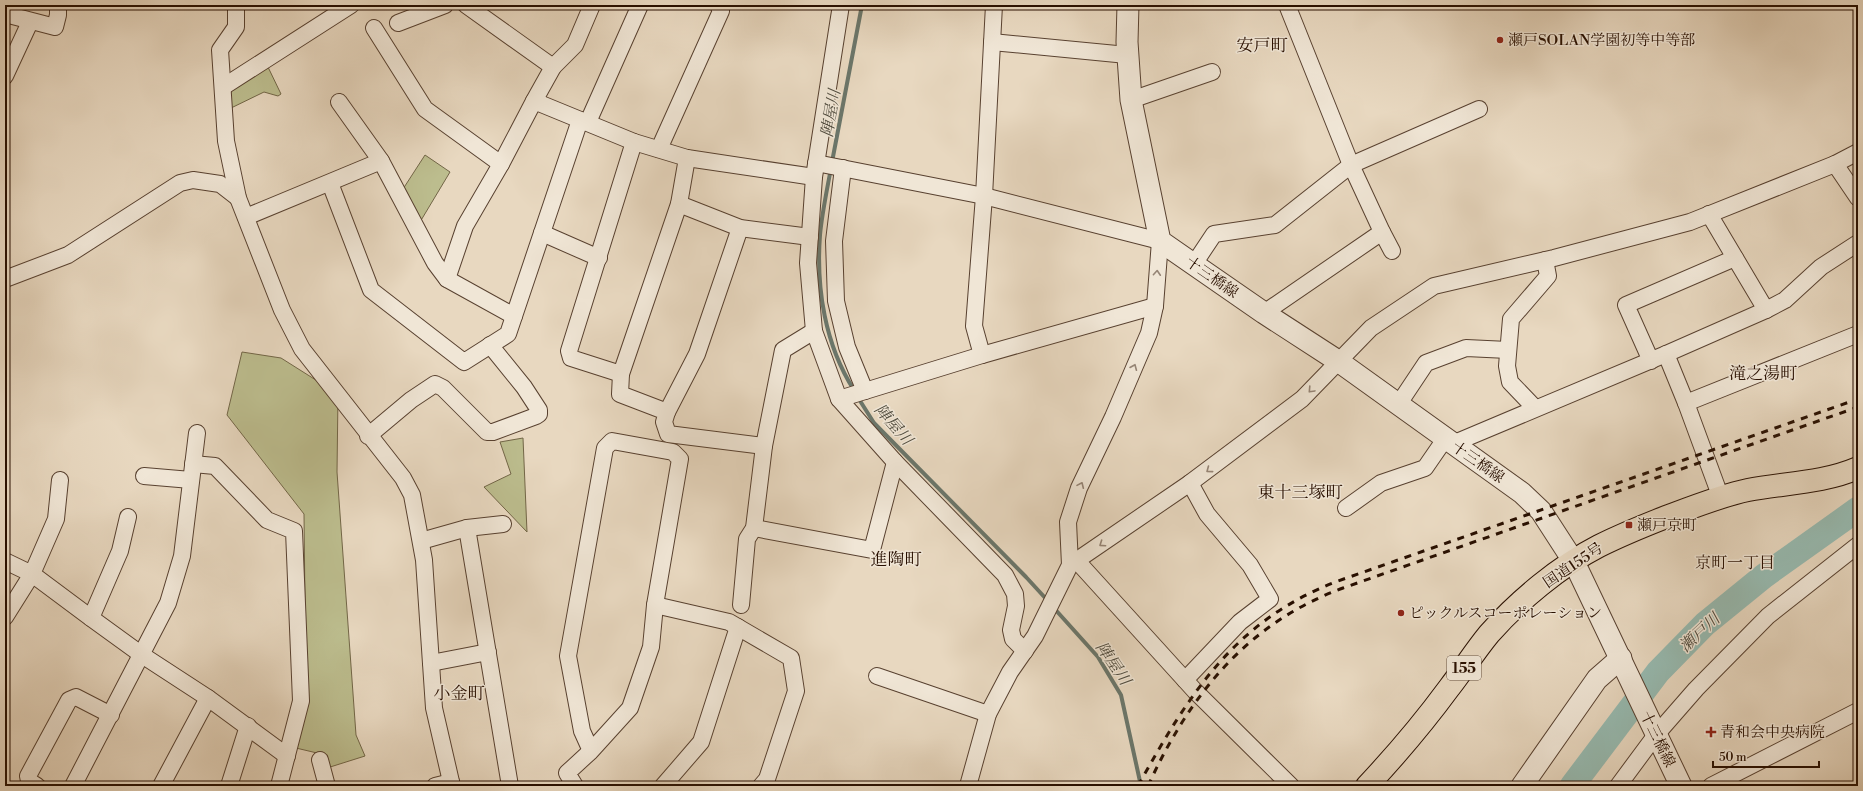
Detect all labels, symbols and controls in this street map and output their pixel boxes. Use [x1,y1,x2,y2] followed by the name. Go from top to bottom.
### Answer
[1508,31,1695,50] place label: 瀬戸SOLAN学園初等中等部
[1237,35,1288,57] district label: 安戸町
[1495,35,1505,45] marker: 瀬戸SOLAN学園初等中等部
[817,86,845,139] water label: 陣屋川
[1182,252,1242,302] street label: 十三橋線
[1153,270,1162,276] one-way arrow
[1130,363,1138,370] one-way arrow
[1729,363,1797,385] district label: 滝之湯町
[1308,385,1316,393] one-way arrow
[870,400,918,451] water label: 陣屋川
[1448,437,1508,487] street label: 十三橋線
[1206,465,1213,472] one-way arrow
[1076,482,1084,489] one-way arrow
[1258,482,1343,504] district label: 東十三塚町
[1637,516,1697,535] place label: 瀬戸京町
[1624,520,1634,530] marker: 瀬戸京町
[1099,539,1106,547] one-way arrow
[1540,539,1607,592] street label: 国道155号
[871,549,922,571] district label: 進陶町
[1695,553,1775,573] district label: 京町一丁目
[1409,604,1602,623] place label: ピックルスコーポレーション
[1396,608,1406,618] marker: ピックルスコーポレーション
[1675,608,1726,656] water label: 瀬戸川
[1091,638,1136,691] water label: 陣屋川
[1447,656,1481,680] road number: 155
[434,683,485,705] district label: 小金町
[1636,708,1679,770] street label: 十三橋線
[1720,723,1825,742] place label: 青和会中央病院
[1705,726,1717,738] marker: 青和会中央病院
[1713,743,1819,769] scale bar
[1719,750,1747,765] text: 50 m

